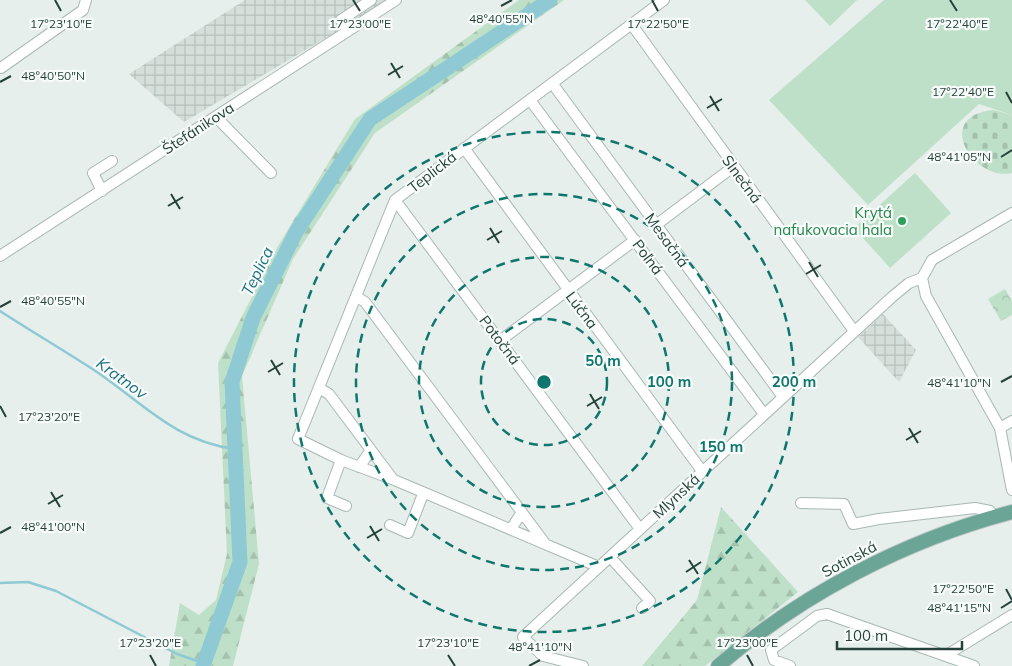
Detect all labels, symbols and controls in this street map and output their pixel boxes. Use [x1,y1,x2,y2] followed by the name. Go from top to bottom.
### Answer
[469,11,533,26] text: 48°40'55"N
[30,16,92,31] text: 17°23'10"E
[329,16,391,31] text: 17°23'00"E
[627,16,689,31] text: 17°22'50"E
[926,16,988,31] text: 17°22'40"E
[21,68,85,83] text: 48°40'50"N
[932,84,994,99] text: 17°22'40"E
[158,98,238,158] street label: Štefánikova
[404,147,460,197] street label: Teplická
[927,149,991,164] text: 48°41'05"N
[718,151,766,207] street label: Slnečná
[773,203,892,239] place label: Krytá nafukovacia hala
[641,209,693,271] street label: Mesačná
[896,215,908,227] marker: Krytá nafukovacia hala
[629,236,667,278] street label: Poľná
[237,243,278,299] water label: Teplica
[562,288,602,332] street label: Lúčna
[21,293,85,308] text: 48°40'55"N
[475,312,525,368] street label: Potočná
[585,351,621,370] text: 50 m
[93,353,152,403] water label: Kratnov
[647,372,691,391] text: 100 m
[772,372,816,391] text: 200 m
[535,373,553,391] centre of rings
[927,375,991,390] text: 48°41'10"N
[18,409,80,424] text: 17°23'20"E
[699,437,743,456] text: 150 m
[649,469,703,523] street label: Mlynská
[21,519,85,534] text: 48°41'00"N
[818,537,880,581] street label: Sotinská
[932,581,994,596] text: 17°22'50"E
[927,600,991,615] text: 48°41'15"N
[837,618,962,650] scale bar
[844,626,888,645] text: 100 m
[119,635,181,650] text: 17°23'20"E
[417,635,479,650] text: 17°23'10"E
[716,635,778,650] text: 17°23'00"E
[508,639,572,654] text: 48°41'10"N

